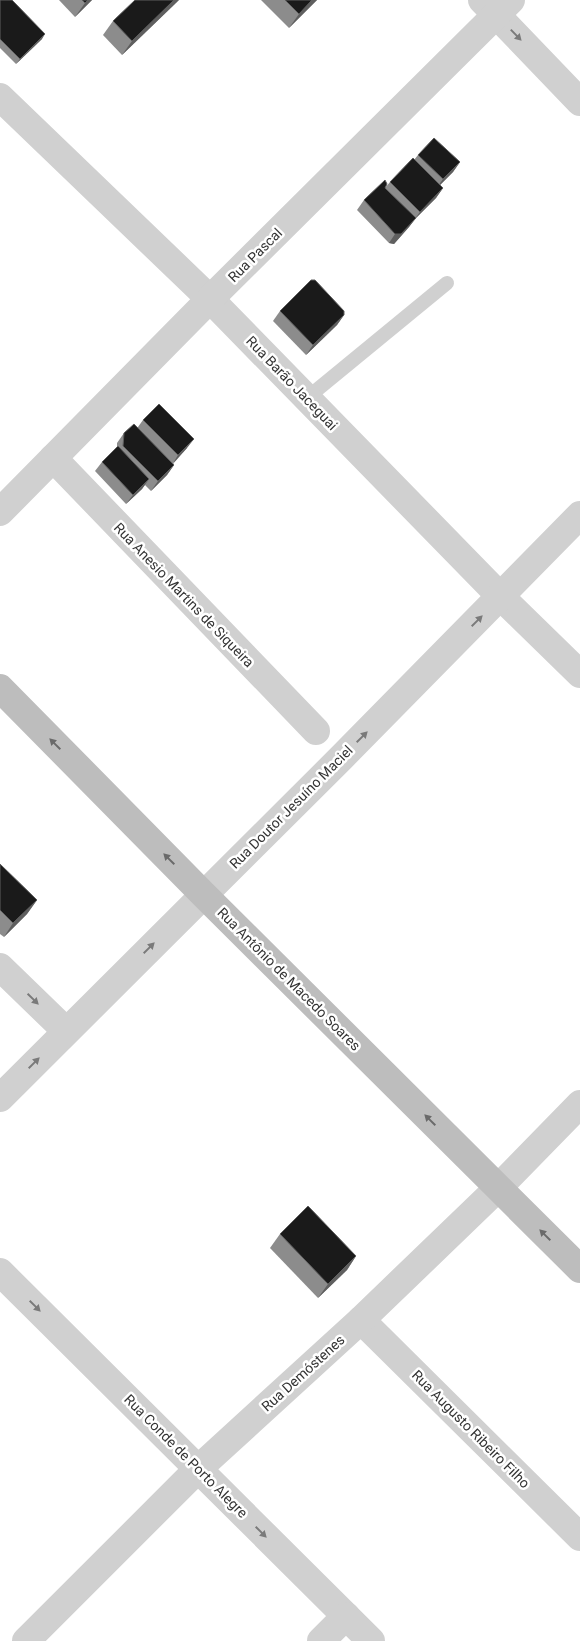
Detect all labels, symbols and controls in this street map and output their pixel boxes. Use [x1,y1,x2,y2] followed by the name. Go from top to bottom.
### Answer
[510,29,522,41] one-way arrow
[225,225,285,285] street label: Rua Pascal
[243,333,341,433] street label: Rua Barão Jaceguai
[111,520,257,670] street label: Rua Anesio Martins de Siqueira
[471,615,483,627] one-way arrow
[356,731,368,743] one-way arrow
[49,738,61,750] one-way arrow
[226,742,356,872] street label: Rua Doutor Jesuíno Maciel
[163,854,175,866] one-way arrow
[214,904,364,1054] street label: Rua Antônio de Macedo Soares
[143,942,155,954] one-way arrow
[27,993,39,1005] one-way arrow
[28,1057,40,1069] one-way arrow
[424,1114,436,1126] one-way arrow
[540,1229,552,1241] one-way arrow
[28,1300,40,1312] one-way arrow
[258,1332,348,1414] street label: Rua Demóstenes
[409,1367,533,1491] street label: Rua Augusto Ribeiro Filho
[121,1391,251,1521] street label: Rua Conde de Porto Alegre
[255,1526,267,1538] one-way arrow

